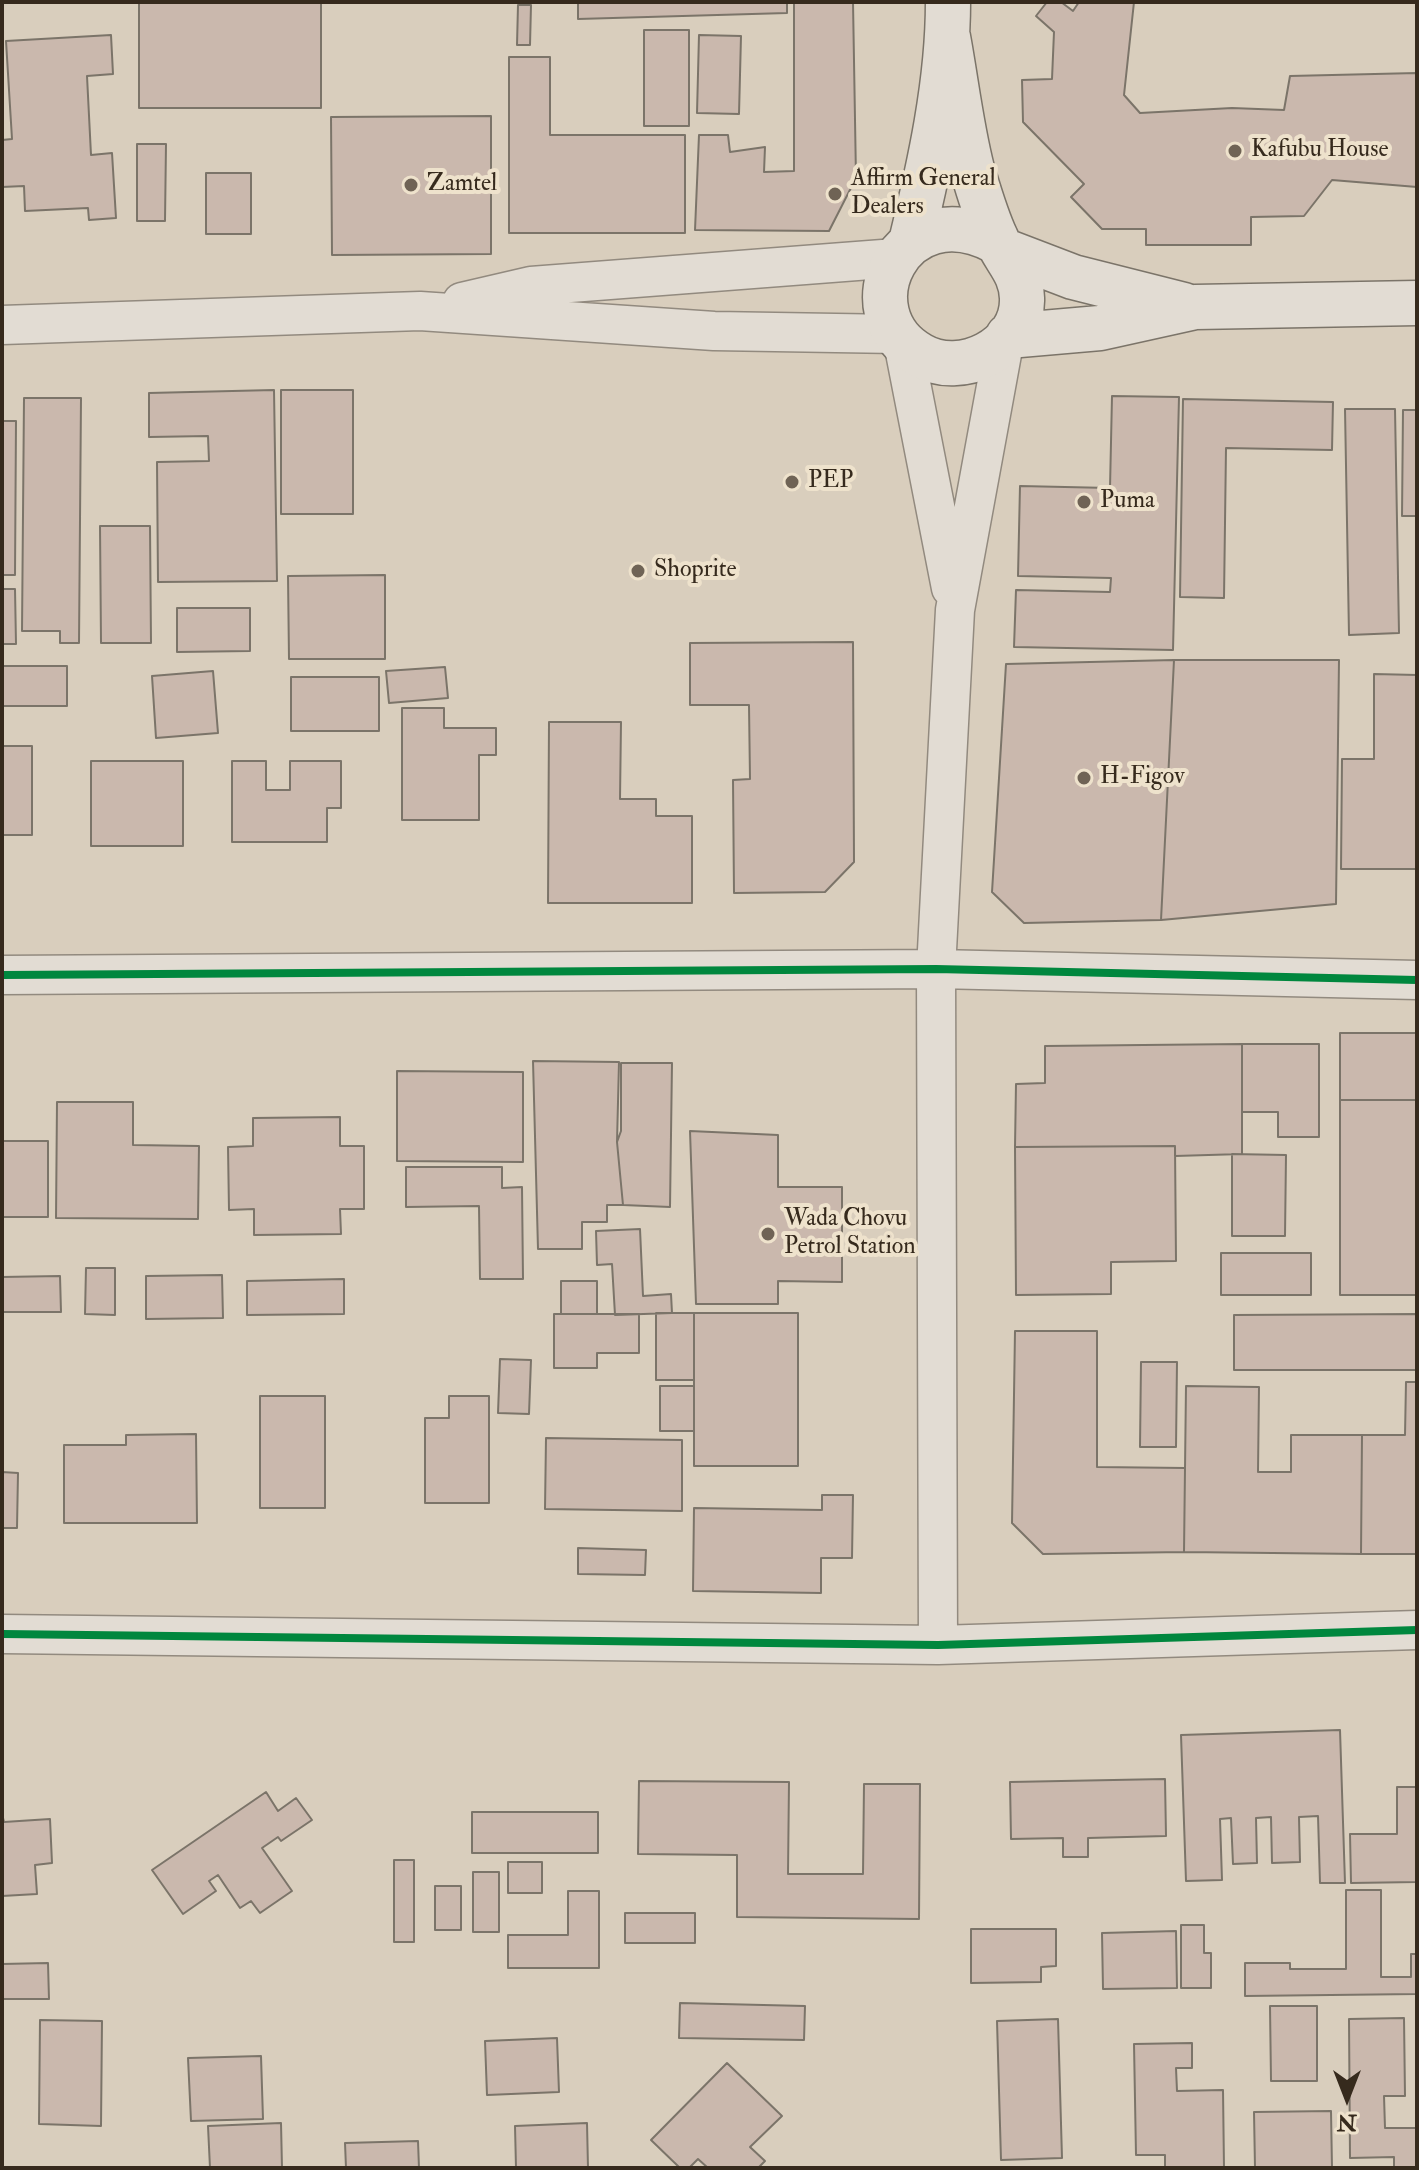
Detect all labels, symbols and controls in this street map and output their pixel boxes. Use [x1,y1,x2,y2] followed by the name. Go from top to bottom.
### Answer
[1251,137,1389,165] place label: Kafubu House
[1226,142,1244,160] marker: Kafubu House
[851,166,996,222] place label: Affirm General Dealers
[427,171,497,199] place label: Zamtel
[402,176,420,194] marker: Zamtel
[826,185,844,203] marker: Affirm General Dealers
[808,468,853,496] place label: PEP
[783,473,801,491] marker: PEP
[1100,488,1155,516] place label: Puma
[1075,493,1093,511] marker: Puma
[654,557,737,585] place label: Shoprite
[629,562,647,580] marker: Shoprite
[1100,764,1185,792] place label: H-Figov
[1075,769,1093,787] marker: H-Figov
[784,1206,916,1262] place label: Wada Chovu Petrol Station
[759,1225,777,1243] marker: Wada Chovu Petrol Station
[1307,2058,1387,2138] north arrow
[1337,2108,1357,2136] text: N

